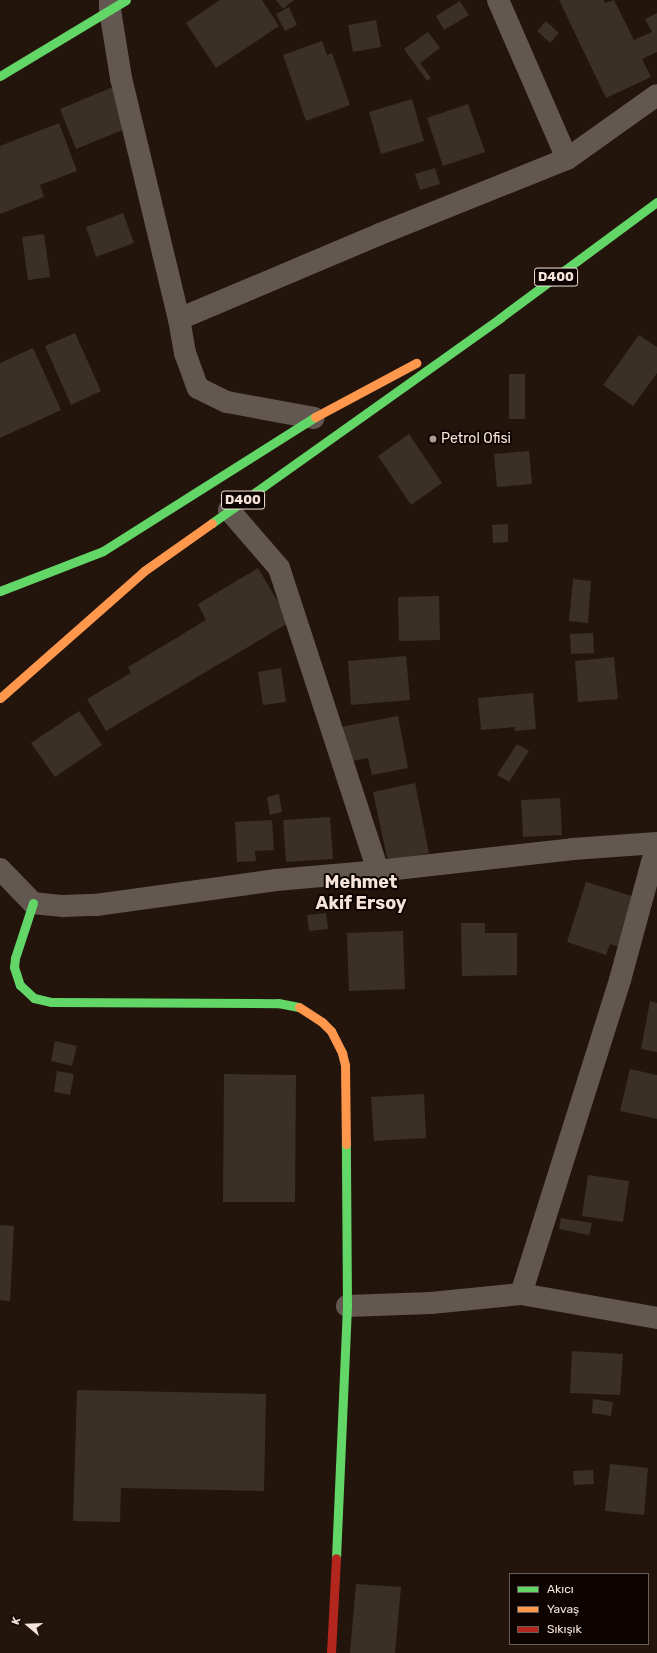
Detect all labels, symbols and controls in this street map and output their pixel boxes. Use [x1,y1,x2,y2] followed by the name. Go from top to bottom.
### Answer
[534,266,578,288] road number: D400
[441,431,511,447] place label: Petrol Ofisi
[428,434,438,444] marker: Petrol Ofisi
[221,489,265,511] road number: D400
[315,872,407,914] district label: Mehmet Akif Ersoy
[509,1573,649,1645] legend
[547,1582,574,1596] text: Akıcı
[547,1602,579,1616] text: Yavaş
[8,1605,48,1645] north arrow
[9,1615,24,1627] text: K
[547,1622,582,1636] text: Sıkışık

